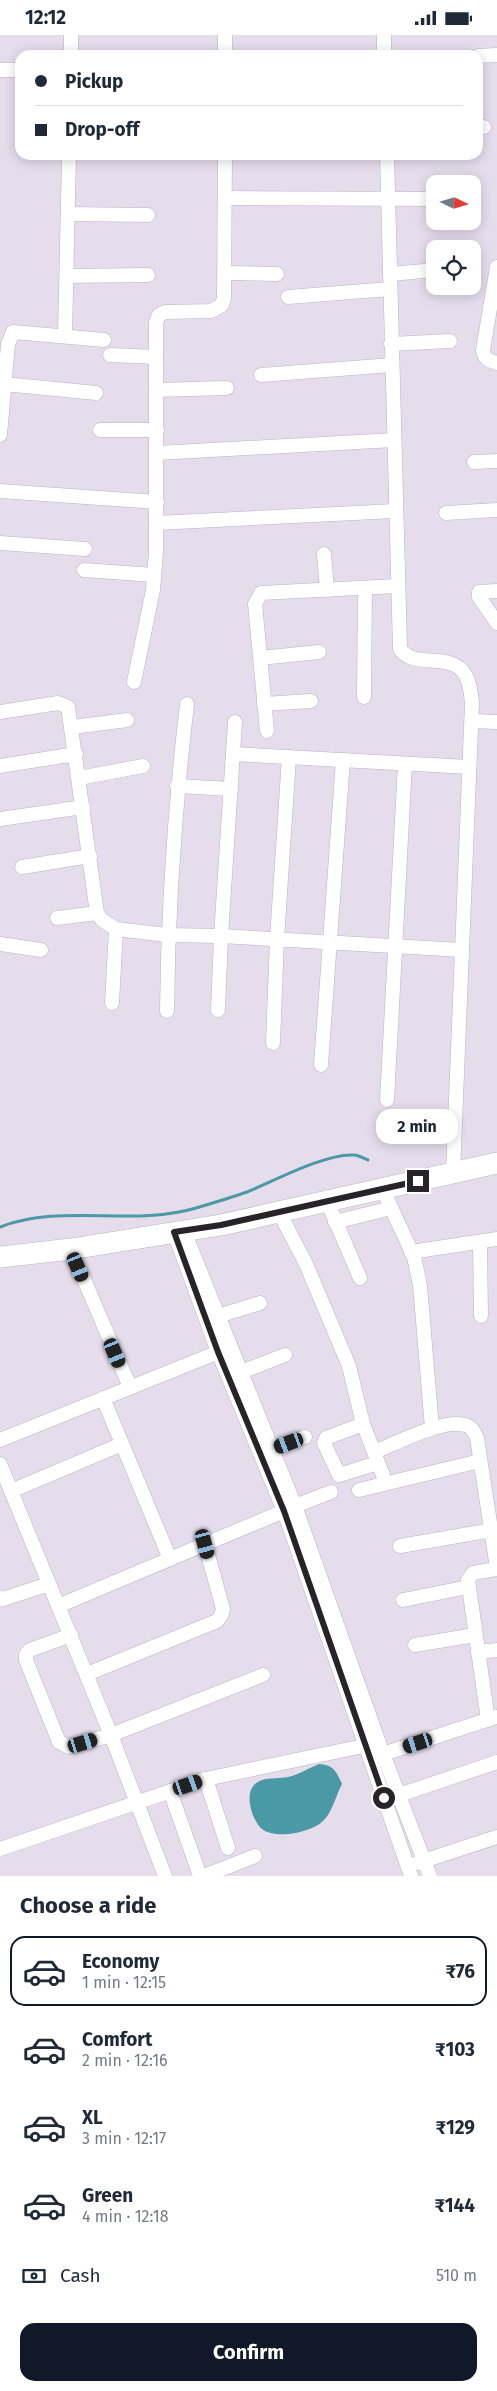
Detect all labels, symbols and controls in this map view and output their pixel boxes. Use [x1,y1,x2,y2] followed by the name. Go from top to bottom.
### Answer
[25,6,66,29] text: 12:12
[65,70,123,93] text: Pickup
[65,118,139,141] text: Drop-off
[426,175,481,230] north arrow
[426,175,481,295] map controls
[426,240,481,295] button: locate
[377,1109,459,1143] callout: 2 min
[397,1117,437,1136] text: 2 min
[407,1170,429,1192] route end
[65,1250,90,1284] car
[102,1336,127,1370] car
[272,1431,305,1455] car
[193,1528,216,1560] car
[66,1731,99,1755] car
[401,1731,434,1755] car
[171,1773,204,1797] car
[373,1787,395,1809] route start
[20,1892,156,1919] text: Choose a ride
[22,1949,67,1994] icon: car
[82,1950,159,1973] text: Economy
[445,1960,475,1983] text: ₹76
[82,1973,166,1992] text: 1 min · 12:15
[22,2027,67,2072] icon: car
[82,2028,152,2051] text: Comfort
[435,2038,475,2061] text: ₹103
[82,2051,168,2070] text: 2 min · 12:16
[22,2105,67,2150] icon: car
[82,2106,103,2129] text: XL
[436,2116,475,2139] text: ₹129
[82,2129,166,2148] text: 3 min · 12:17
[22,2183,67,2228] icon: car
[82,2184,133,2207] text: Green
[434,2194,475,2217] text: ₹144
[82,2207,168,2226] text: 4 min · 12:18
[20,2262,48,2290] icon: cash
[60,2264,101,2287] text: Cash
[436,2266,477,2285] text: 510 m
[20,2323,477,2381] button: Confirm

